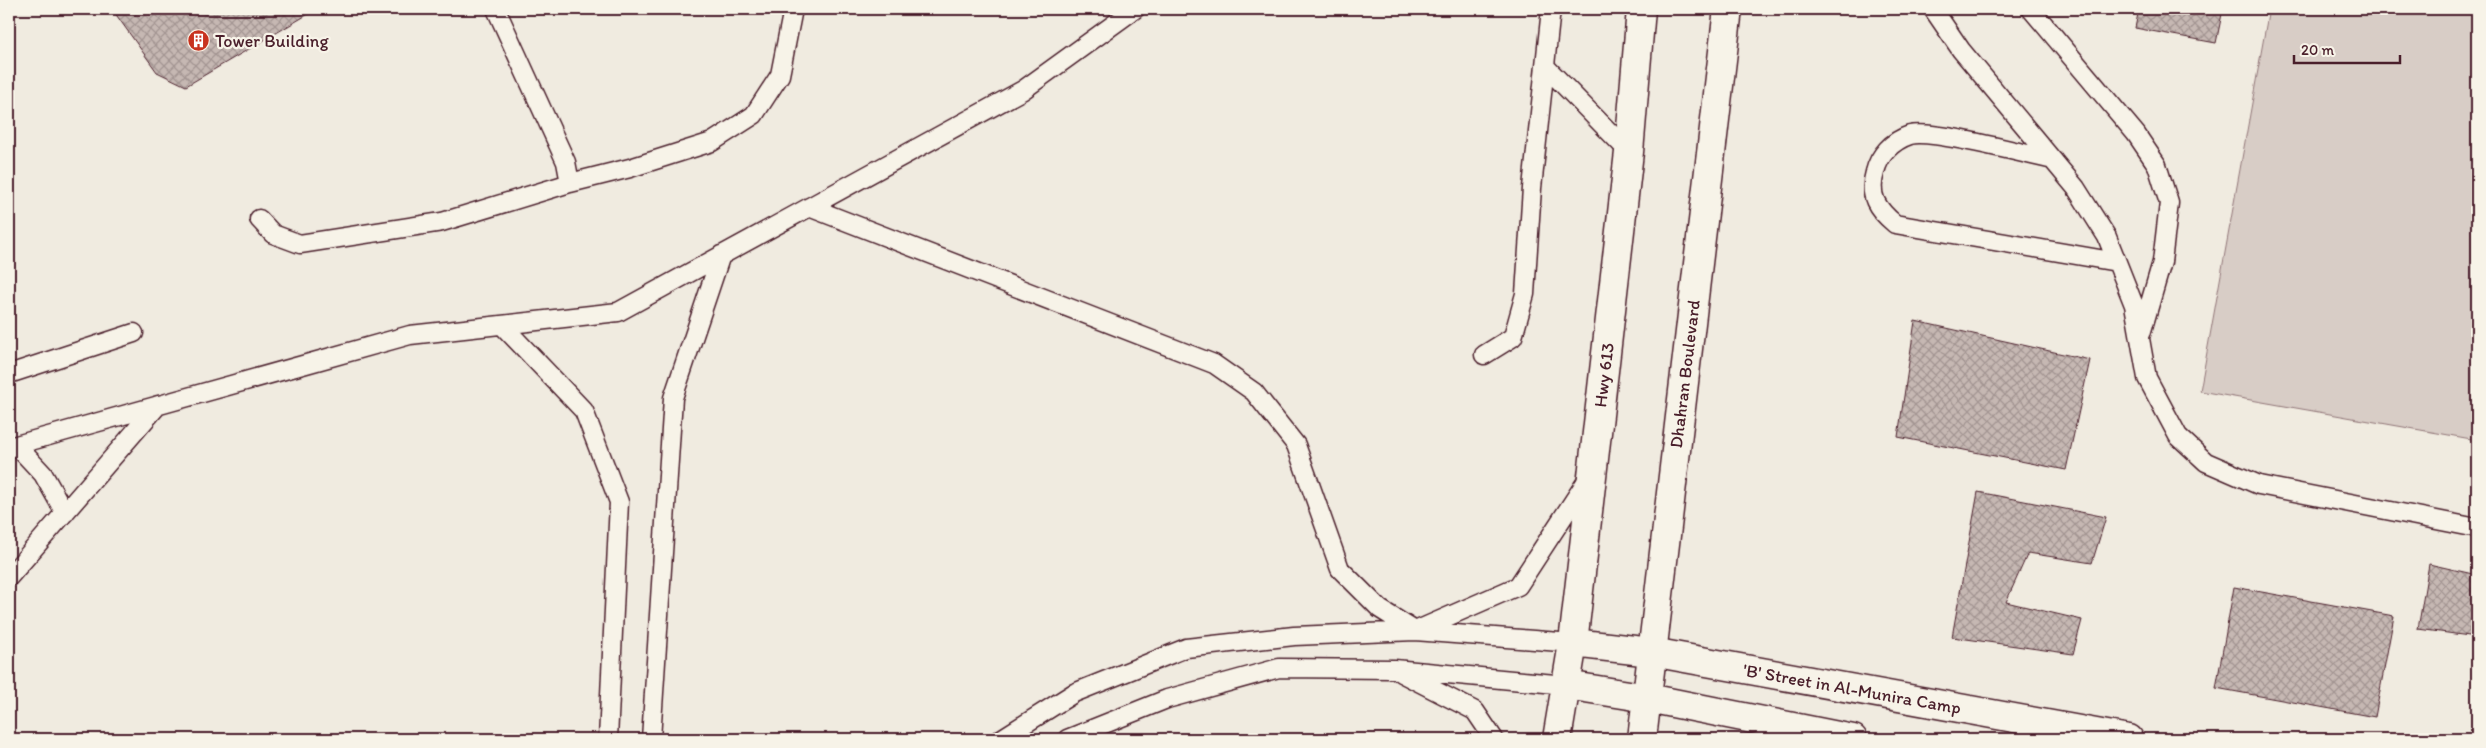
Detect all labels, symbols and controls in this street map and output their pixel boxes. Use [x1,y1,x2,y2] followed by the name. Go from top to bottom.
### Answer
[187,29,211,53] building icon: Tower Building
[215,30,329,52] place label: Tower Building
[2294,32,2400,64] scale bar
[2301,41,2335,59] text: 20 m
[1665,298,1705,449] street label: Dhahran Boulevard
[1589,341,1619,409] street label: Hwy 613
[1741,659,1963,719] street label: 'B' Street in Al-Munira Camp

